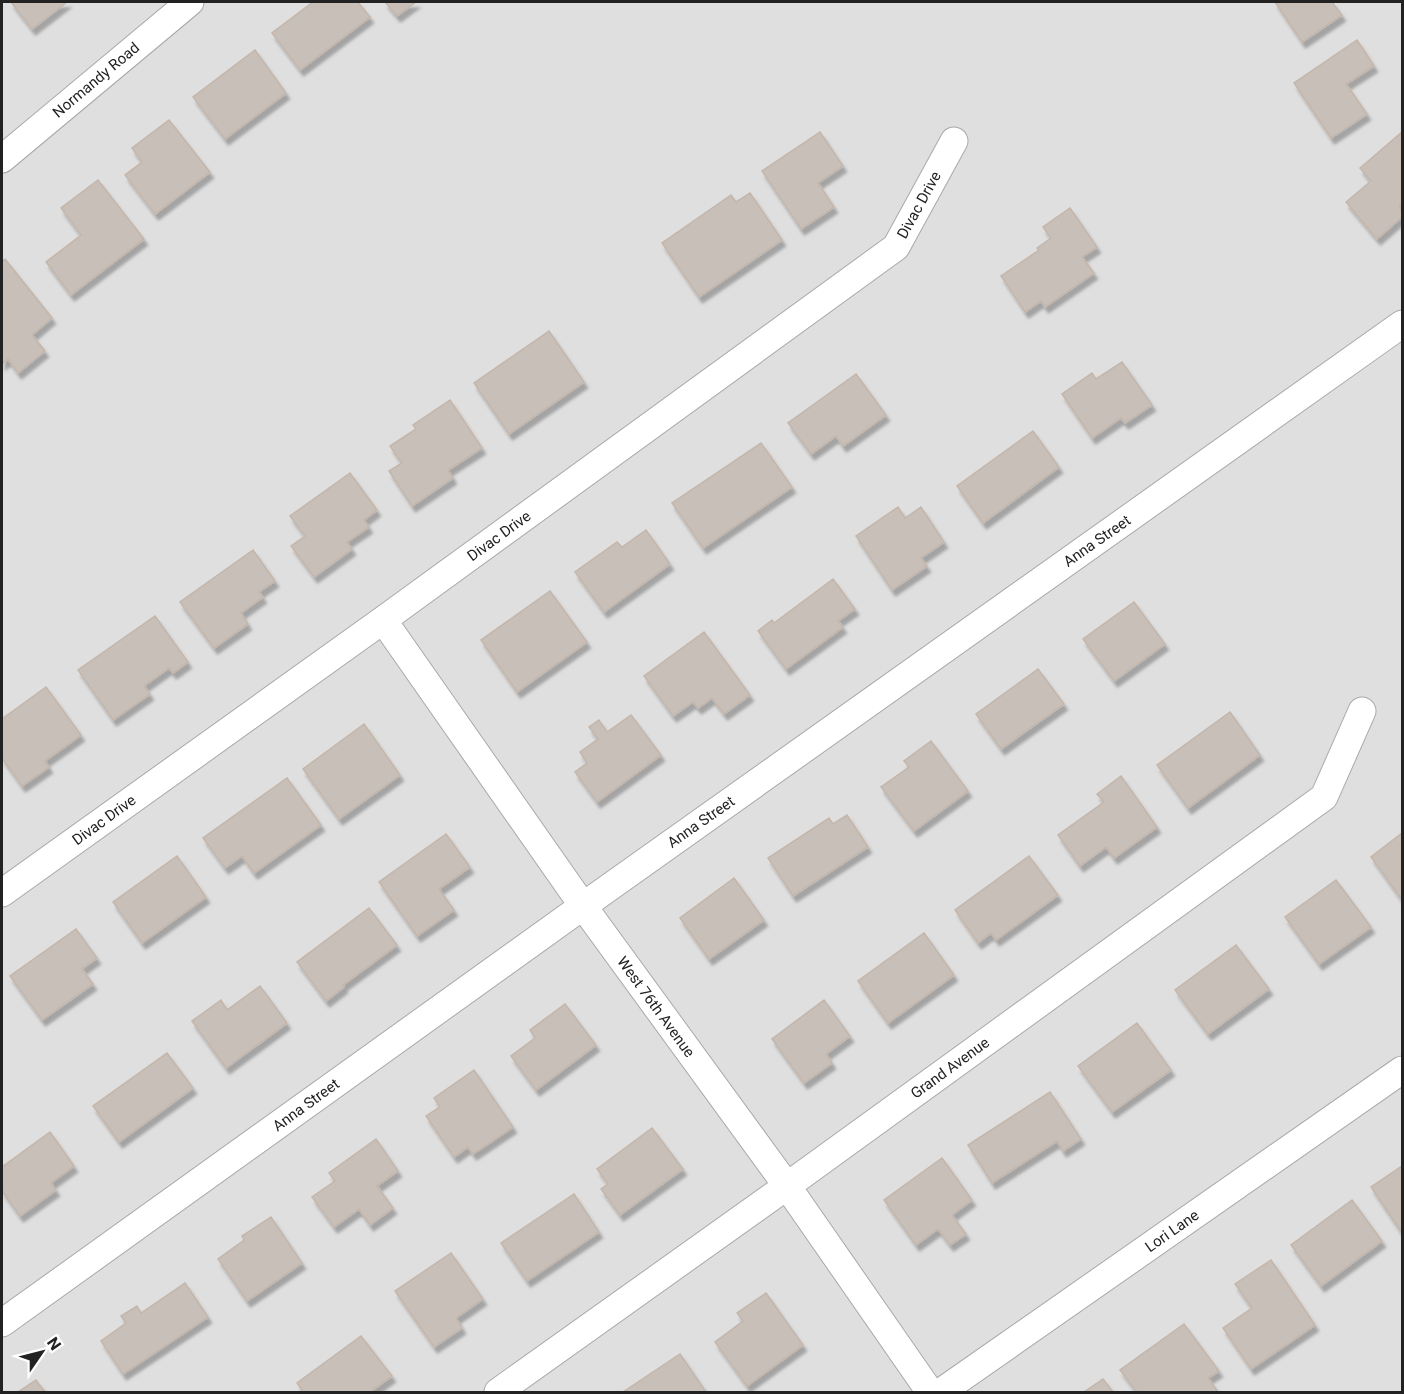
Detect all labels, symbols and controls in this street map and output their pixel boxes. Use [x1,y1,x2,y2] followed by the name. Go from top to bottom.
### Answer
[49,39,143,121] street label: Normandy Road
[893,168,945,242] street label: Divac Drive
[464,507,534,565] street label: Divac Drive
[1060,511,1134,571] street label: Anna Street
[69,791,139,849] street label: Divac Drive
[664,792,738,852] street label: Anna Street
[613,953,699,1061] street label: West 76th Avenue
[907,1033,993,1103] street label: Grand Avenue
[269,1075,343,1135] street label: Anna Street
[1142,1206,1202,1256] street label: Lori Lane
[12,1322,72,1382] north arrow
[43,1334,65,1354] text: N

